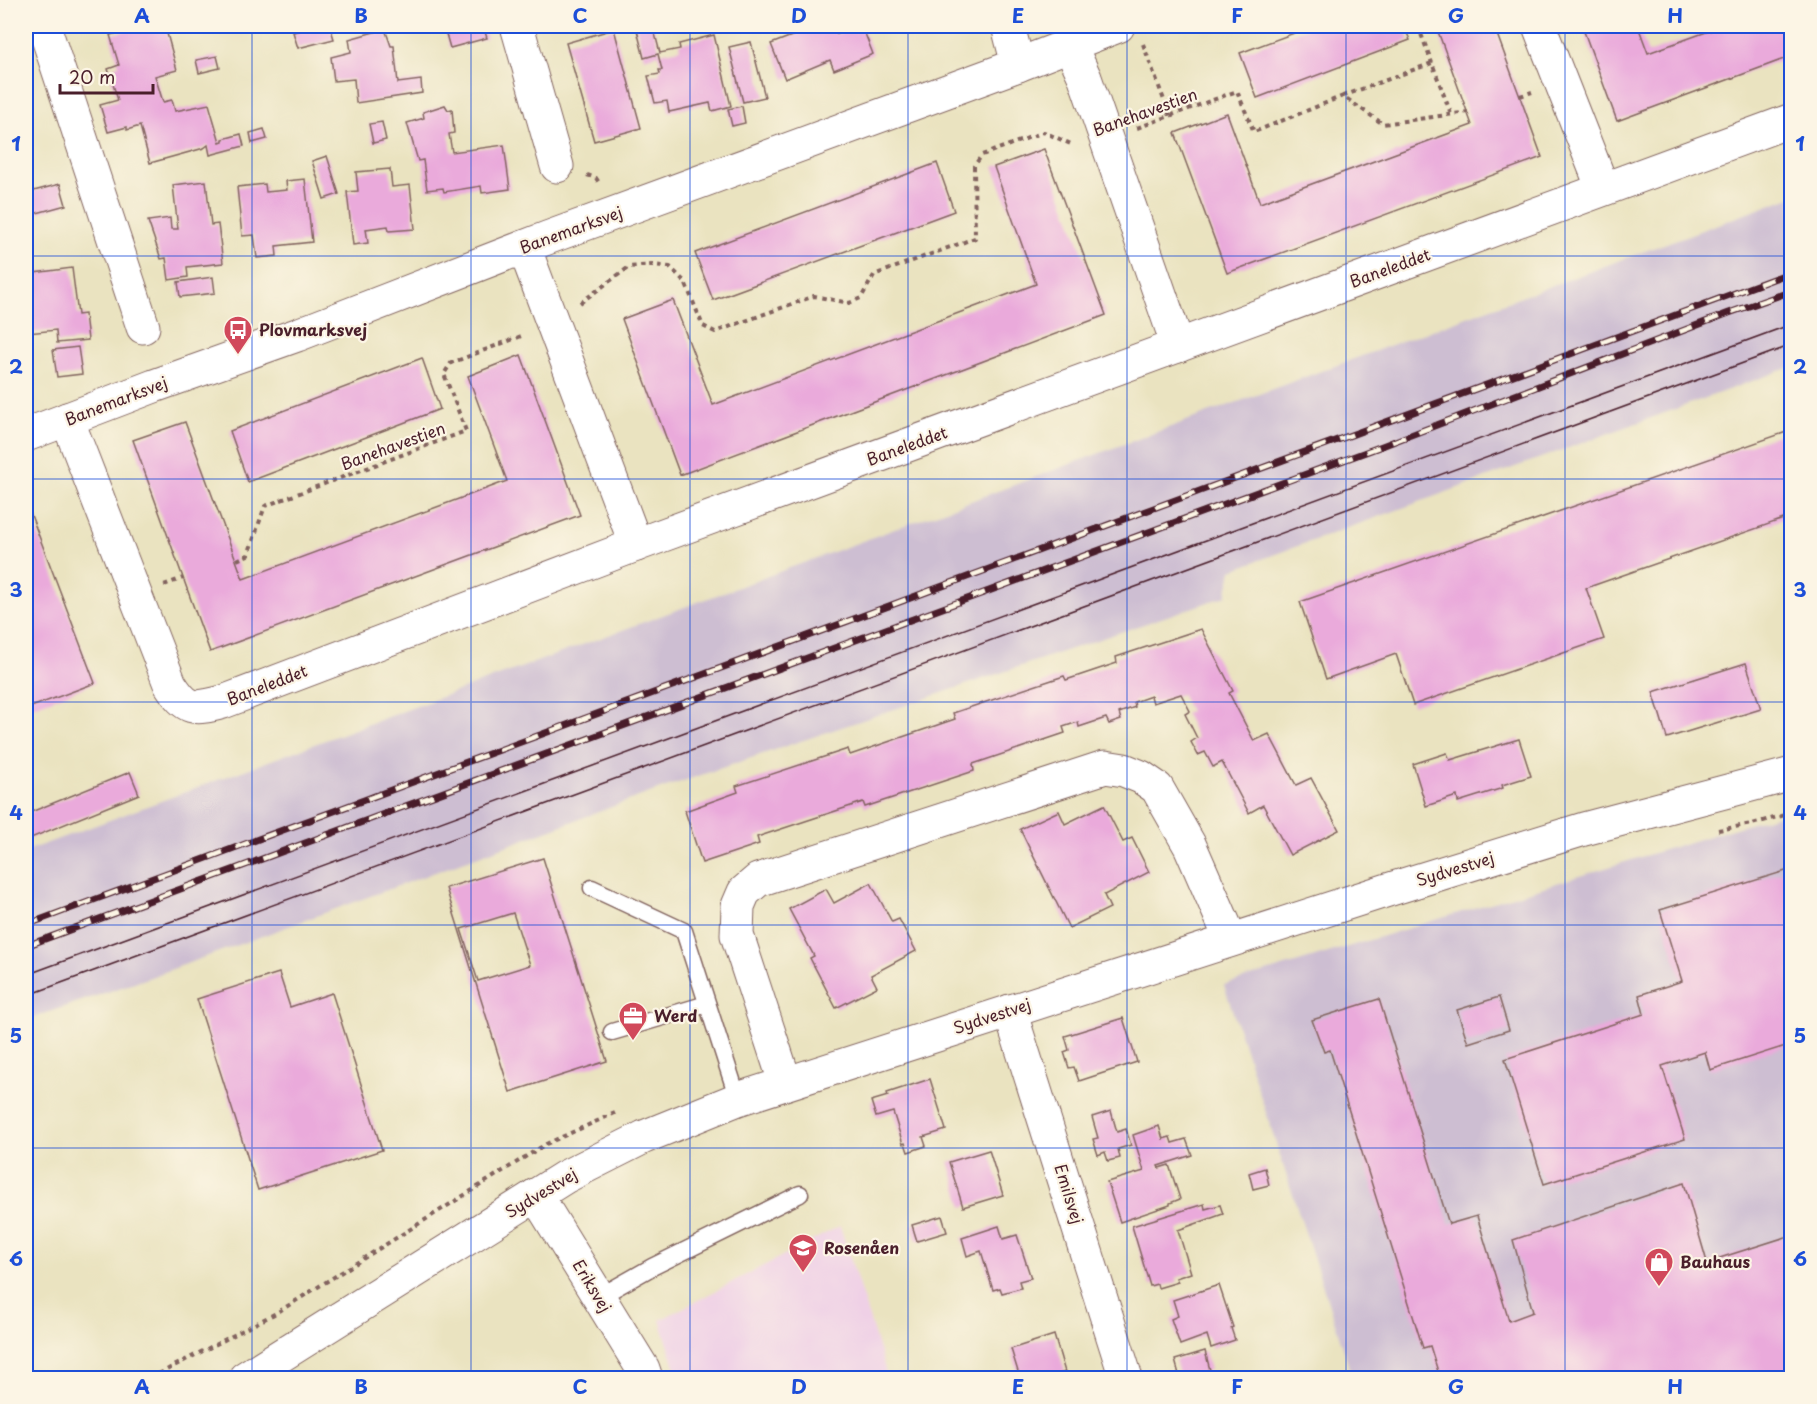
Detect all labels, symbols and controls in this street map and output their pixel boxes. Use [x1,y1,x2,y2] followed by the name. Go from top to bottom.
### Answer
[134,0,150,30] text: A
[354,0,368,30] text: B
[572,0,588,30] text: C
[791,0,807,30] text: D
[1012,0,1024,30] text: E
[1231,0,1243,30] text: F
[1448,0,1464,30] text: G
[1667,0,1683,30] text: H
[60,57,153,95] scale bar
[69,63,115,90] text: 20 m
[1089,81,1200,141] street label: Banehavestien
[11,128,21,158] text: 1
[1795,128,1805,158] text: 1
[516,199,626,259] street label: Banemarksvej
[1346,241,1434,293] street label: Baneleddet
[222,314,254,356] bus stop icon: Plovmarksvej
[259,317,367,341] place label: Plovmarksvej
[9,351,23,381] text: 2
[1793,351,1807,381] text: 2
[61,369,170,431] street label: Banemarksvej
[337,415,448,475] street label: Banehavestien
[863,419,951,471] street label: Baneleddet
[9,574,23,604] text: 3
[1793,574,1807,604] text: 3
[223,658,311,710] street label: Baneleddet
[9,797,23,827] text: 4
[1793,797,1807,827] text: 4
[1413,845,1497,891] street label: Sydvestvej
[950,991,1034,1039] street label: Sydvestvej
[617,1000,649,1042] office icon: Werd
[654,1003,697,1027] place label: Werd
[10,1020,22,1050] text: 5
[1794,1020,1806,1050] text: 5
[500,1161,581,1223] street label: Sydvestvej
[1049,1161,1090,1227] street label: Emilsvej
[787,1232,819,1274] school or university icon: Rosenåen
[824,1235,899,1259] place label: Rosenåen
[9,1243,23,1273] text: 6
[1793,1243,1807,1273] text: 6
[1643,1246,1675,1288] shop icon: Bauhaus
[1680,1249,1751,1273] place label: Bauhaus
[568,1254,618,1317] street label: Eriksvej
[134,1371,150,1401] text: A
[354,1371,368,1401] text: B
[572,1371,588,1401] text: C
[791,1371,807,1401] text: D
[1012,1371,1024,1401] text: E
[1231,1371,1243,1401] text: F
[1448,1371,1464,1401] text: G
[1667,1371,1683,1401] text: H

